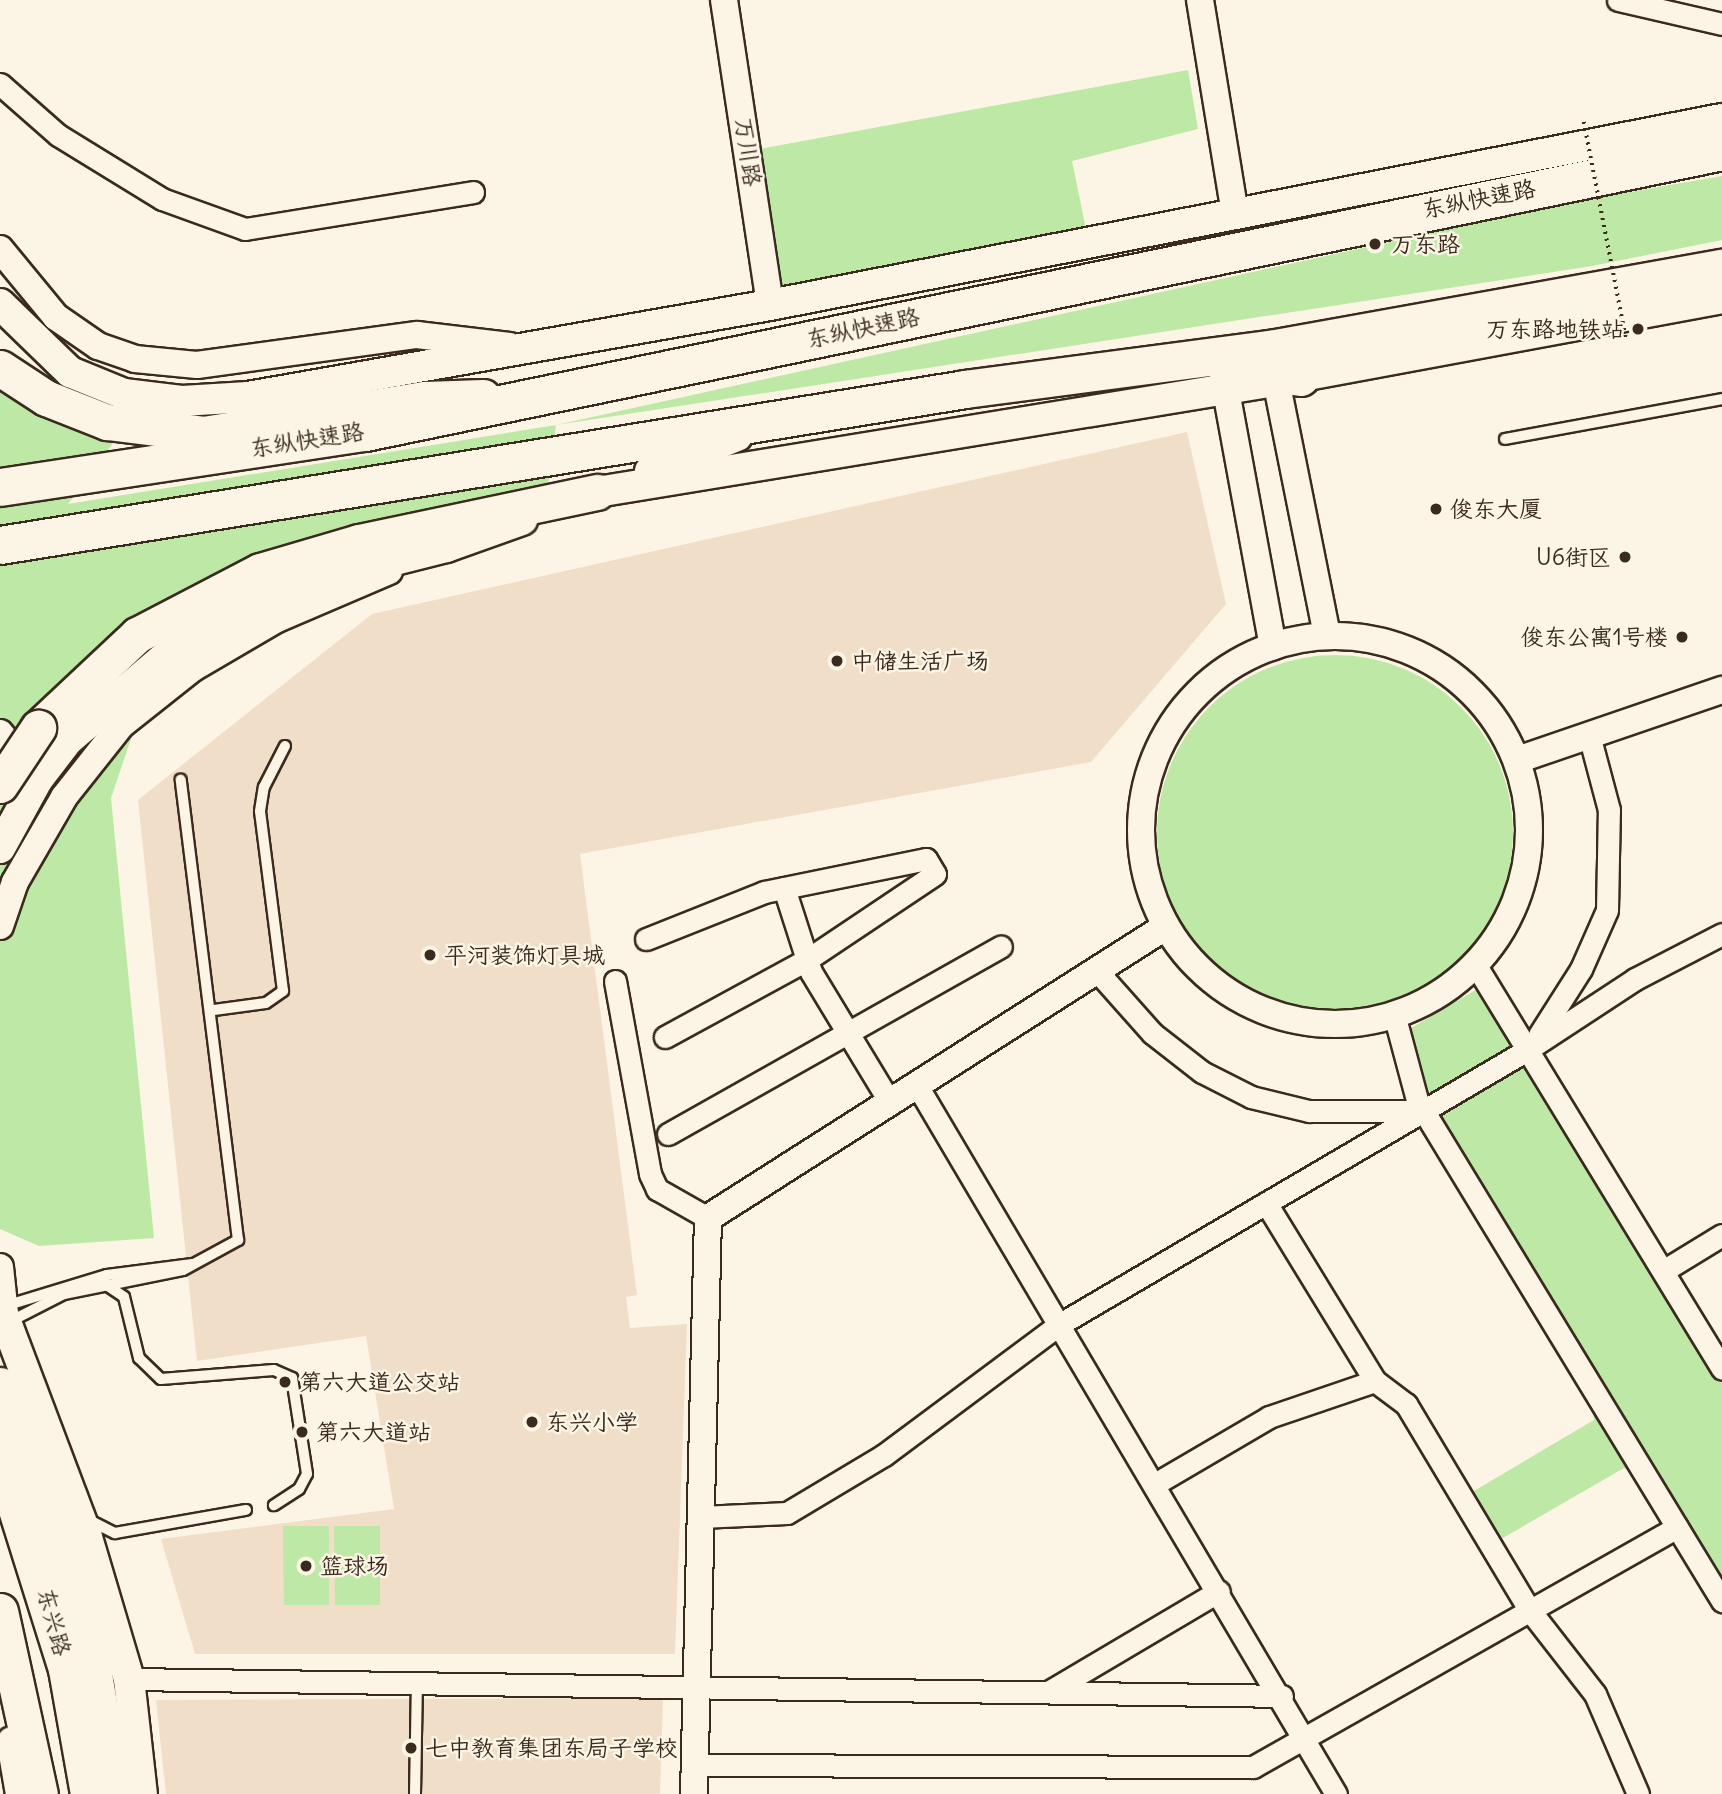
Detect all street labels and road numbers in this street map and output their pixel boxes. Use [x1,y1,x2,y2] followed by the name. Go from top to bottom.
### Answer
[730,116,766,188] street label: 万川路
[1420,174,1538,224] street label: 东纵快速路
[804,303,922,353] street label: 东纵快速路
[248,417,366,463] street label: 东纵快速路
[32,1585,76,1659] street label: 东兴路

